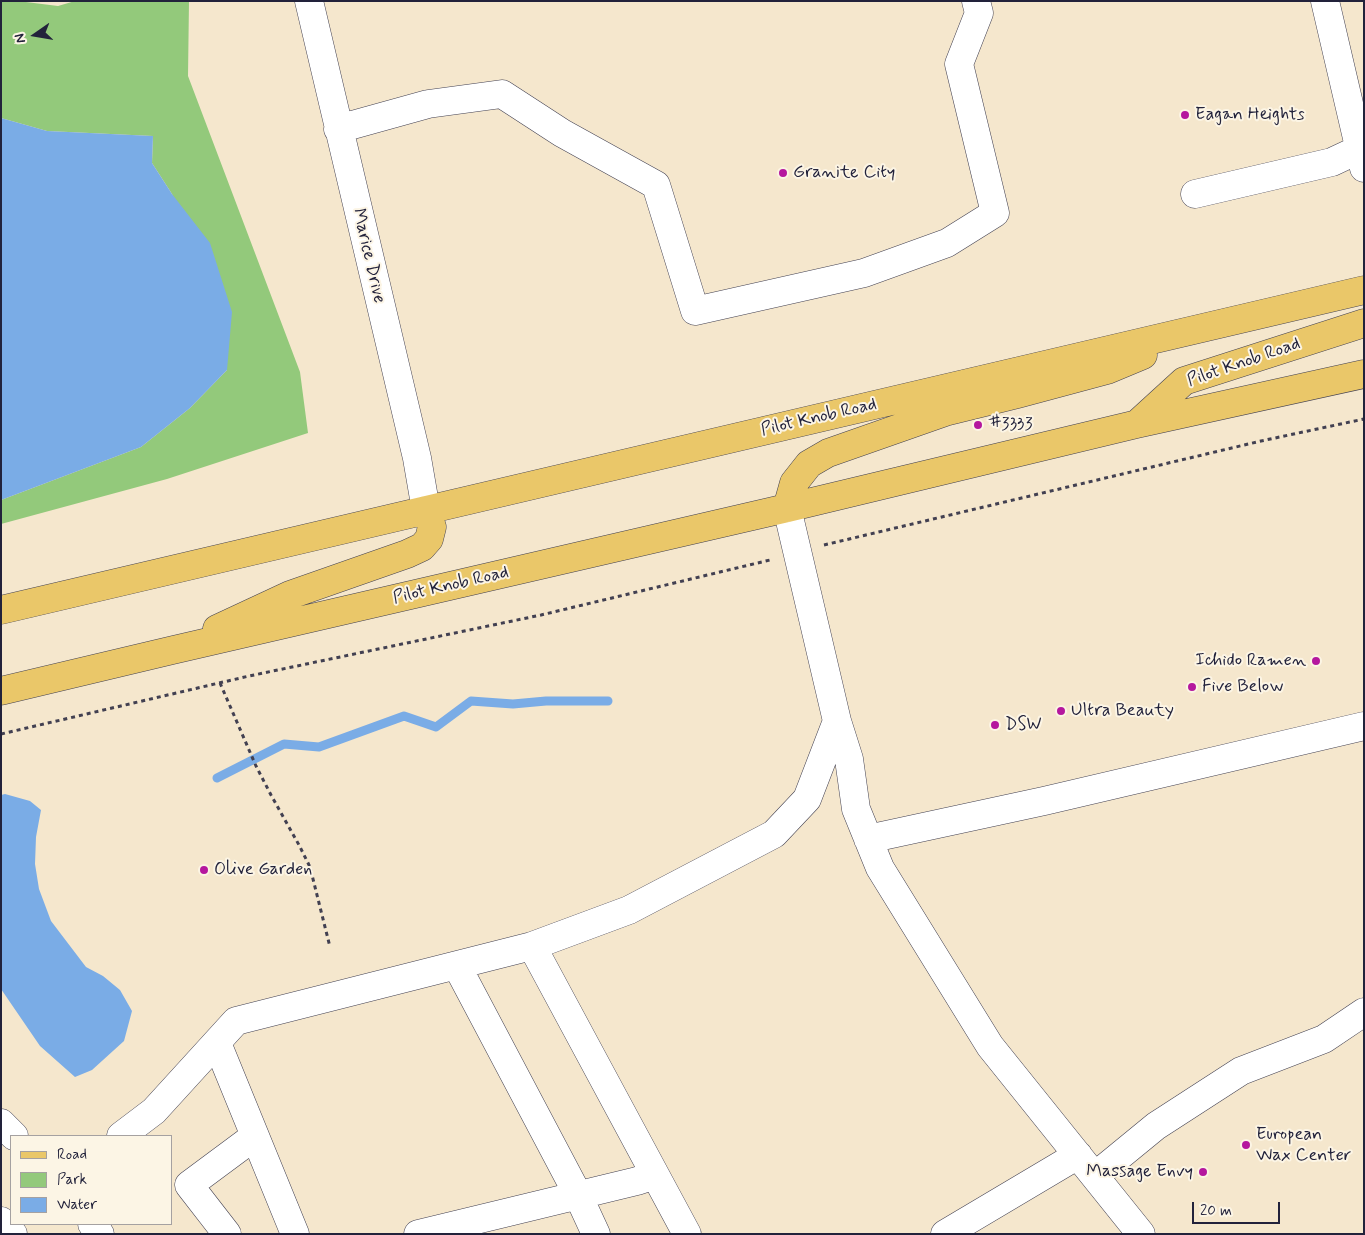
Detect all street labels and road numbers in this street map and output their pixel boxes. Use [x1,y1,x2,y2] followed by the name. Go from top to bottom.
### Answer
[347,206,389,306] street label: Marice Drive
[1185,334,1303,392] street label: Pilot Knob Road
[759,394,879,442] street label: Pilot Knob Road
[391,562,511,610] street label: Pilot Knob Road

